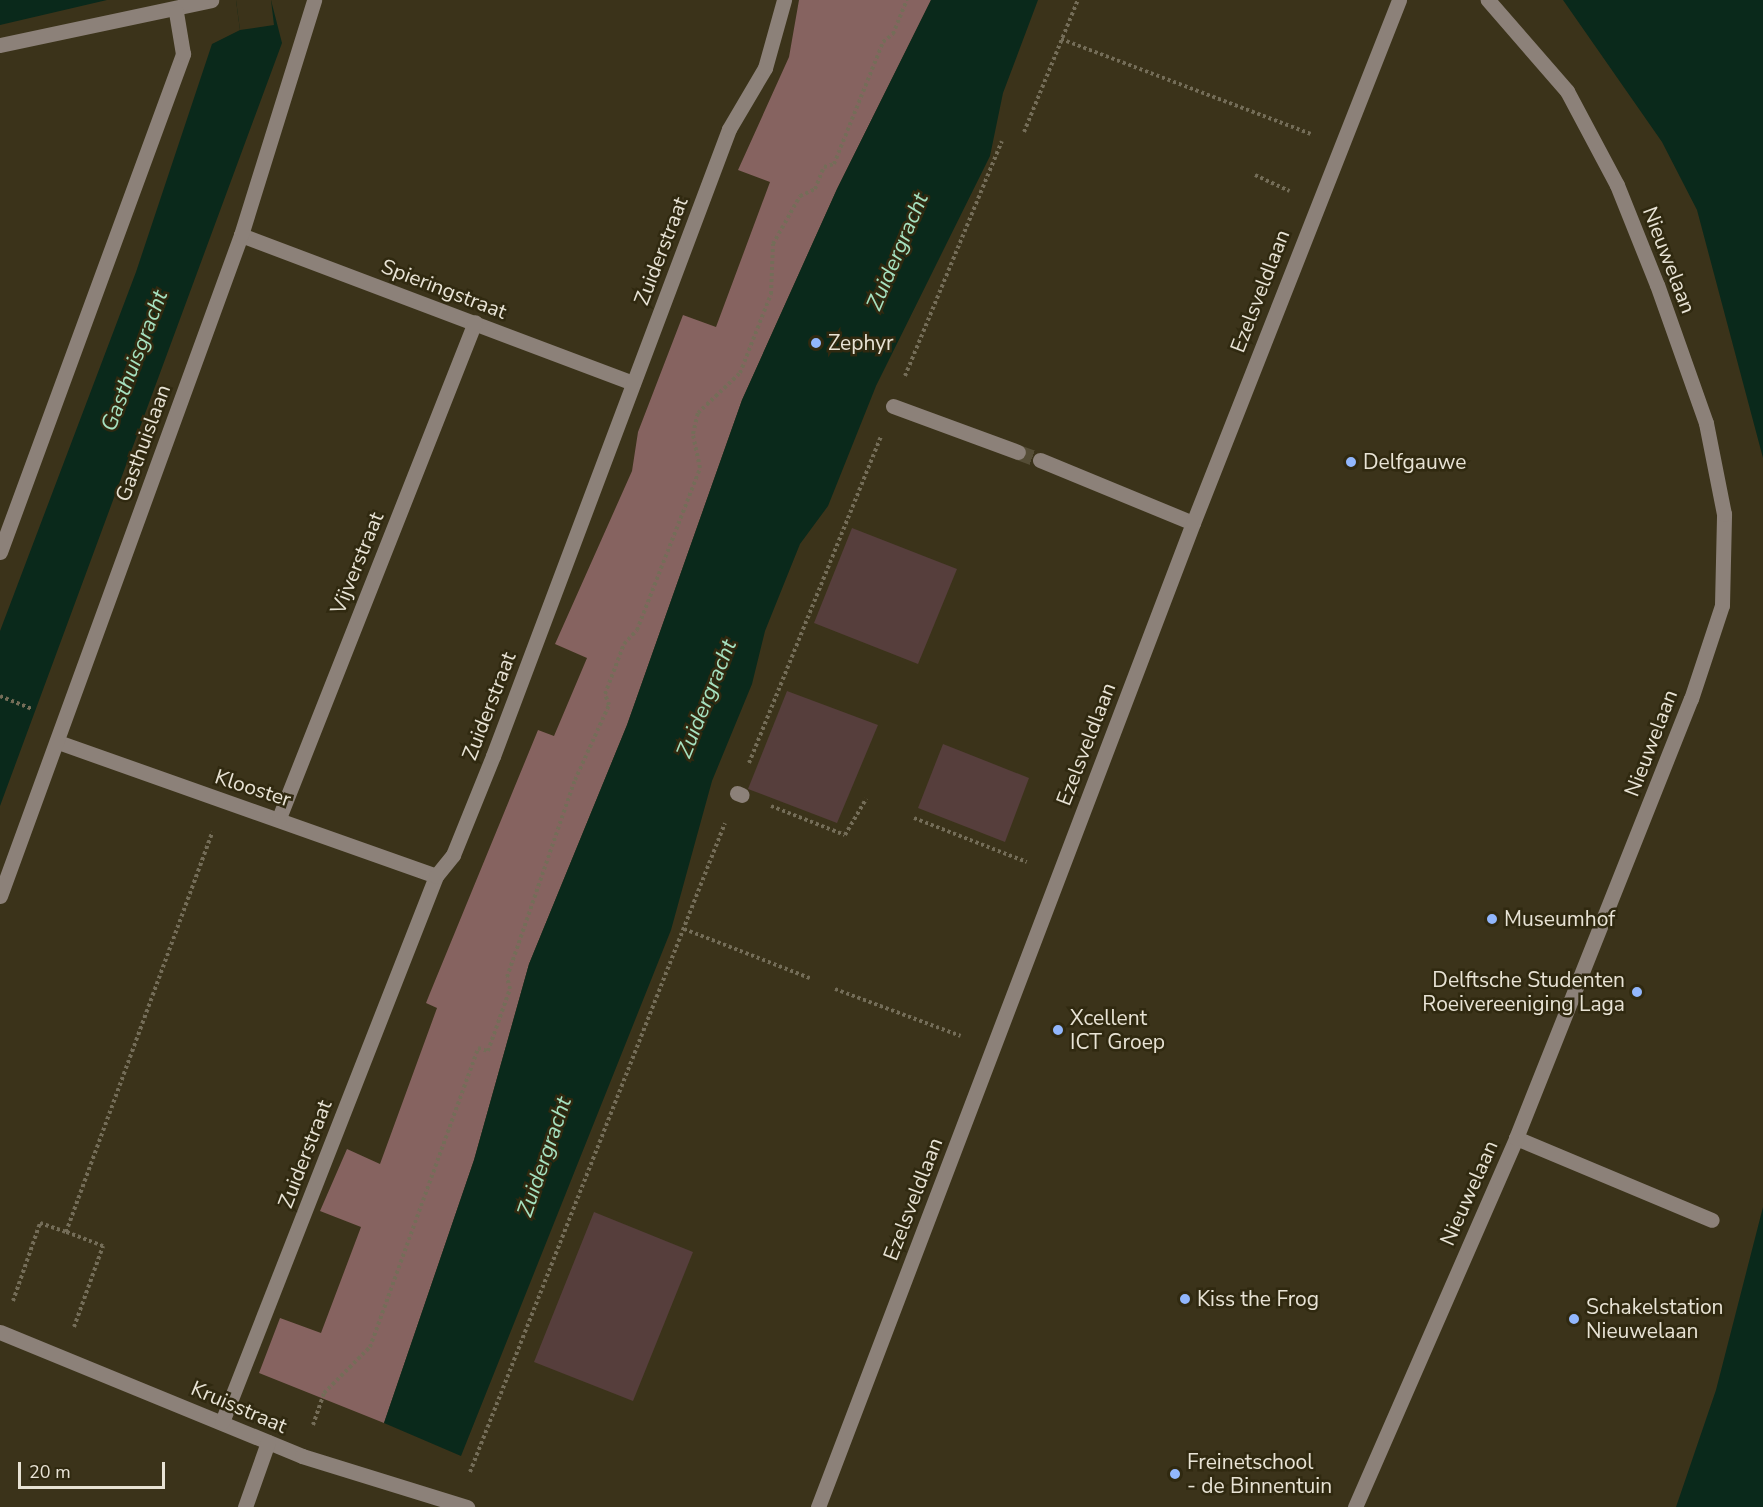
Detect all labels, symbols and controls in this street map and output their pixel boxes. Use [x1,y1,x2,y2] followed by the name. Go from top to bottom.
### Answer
[861,189,935,315] water label: Zuidergracht
[629,193,693,309] street label: Zuiderstraat
[1637,203,1701,317] street label: Nieuwelaan
[1225,226,1295,356] street label: Ezelsveldlaan
[378,254,510,324] street label: Spieringstraat
[96,287,174,435] water label: Gasthuisgracht
[828,330,894,356] place label: Zephyr
[809,336,823,350] marker: Zephyr
[110,381,176,505] street label: Gasthuislaan
[1363,449,1466,475] place label: Delfgauwe
[1344,455,1358,469] marker: Delfgauwe
[325,508,389,618] street label: Vijverstraat
[671,636,743,762] water label: Zuidergracht
[457,648,521,764] street label: Zuiderstraat
[1051,679,1121,809] street label: Ezelsveldlaan
[1619,686,1683,800] street label: Nieuwelaan
[212,764,294,812] street label: Klooster
[1504,906,1615,932] place label: Museumhof
[1485,912,1499,926] marker: Museumhof
[1422,967,1625,1017] place label: Delftsche Studenten Roeivereeniging Laga
[1630,985,1644,999] marker: Delftsche Studenten Roeivereeniging Laga
[1070,1005,1165,1055] place label: Xcellent ICT Groep
[1051,1023,1065,1037] marker: Xcellent ICT Groep
[512,1094,578,1220] water label: Zuidergracht
[273,1096,337,1212] street label: Zuiderstraat
[878,1134,948,1264] street label: Ezelsveldlaan
[1435,1137,1503,1249] street label: Nieuwelaan
[1197,1286,1319,1312] place label: Kiss the Frog
[1178,1292,1192,1306] marker: Kiss the Frog
[1586,1294,1724,1344] place label: Schakelstation Nieuwelaan
[1567,1312,1581,1326] marker: Schakelstation Nieuwelaan
[187,1376,291,1438] street label: Kruisstraat
[1187,1449,1332,1499] place label: Freinetschool - de Binnentuin
[21,1450,168,1488] scale bar
[29,1460,71,1484] text: 20 m
[1168,1467,1182,1481] marker: Freinetschool - de Binnentuin

